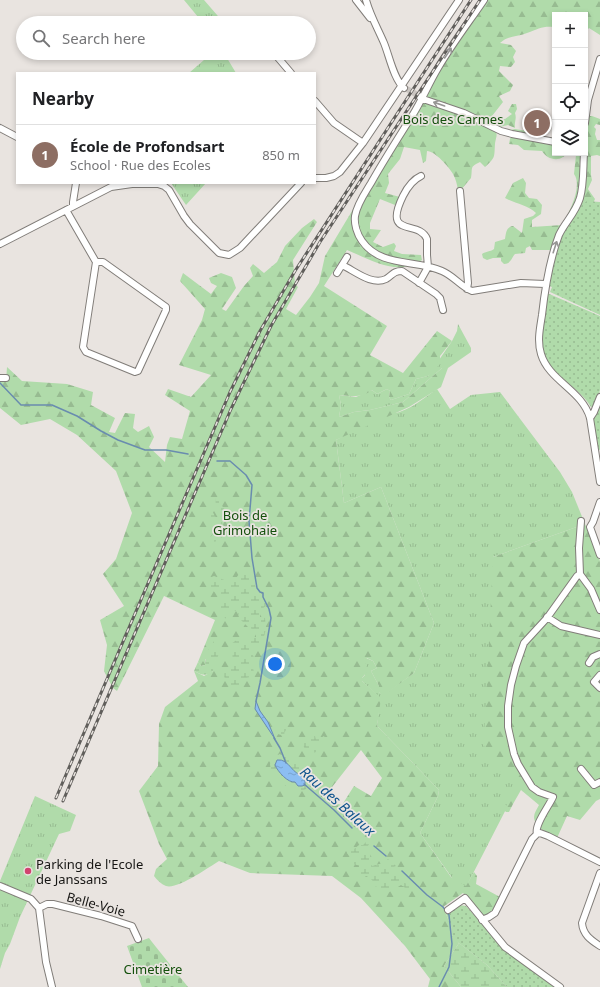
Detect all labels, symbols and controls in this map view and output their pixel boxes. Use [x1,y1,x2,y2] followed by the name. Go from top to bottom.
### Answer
[552,12,588,156] map controls
[552,12,588,48] button: +
[16,16,316,60] search box
[30,27,52,49] icon: search
[62,28,145,48] text: Search here
[444,47,452,58] one-way arrow
[552,48,588,84] button: −
[552,84,588,120] button: locate
[32,87,94,110] text: Nearby
[433,100,445,108] one-way arrow
[524,108,550,138] pin: 1
[403,110,503,128] park label: Bois des Carmes
[552,120,588,156] button: layers
[70,136,224,156] text: École de Profondsart
[41,146,49,164] text: 1
[262,146,300,164] text: 850 m
[70,156,211,174] text: School · Rue des Ecoles
[552,240,559,253] one-way arrow
[213,506,277,539] park label: Bois de Grimohaie
[265,654,285,674] your location
[296,762,381,841] water label: Rau des Balaux
[36,855,143,888] place label: Parking de l'Ecole de Janssans
[23,866,33,876] marker: Parking de l'Ecole de Janssans
[65,888,127,920] street label: Belle-Voie
[124,960,182,978] park label: Cimetière

